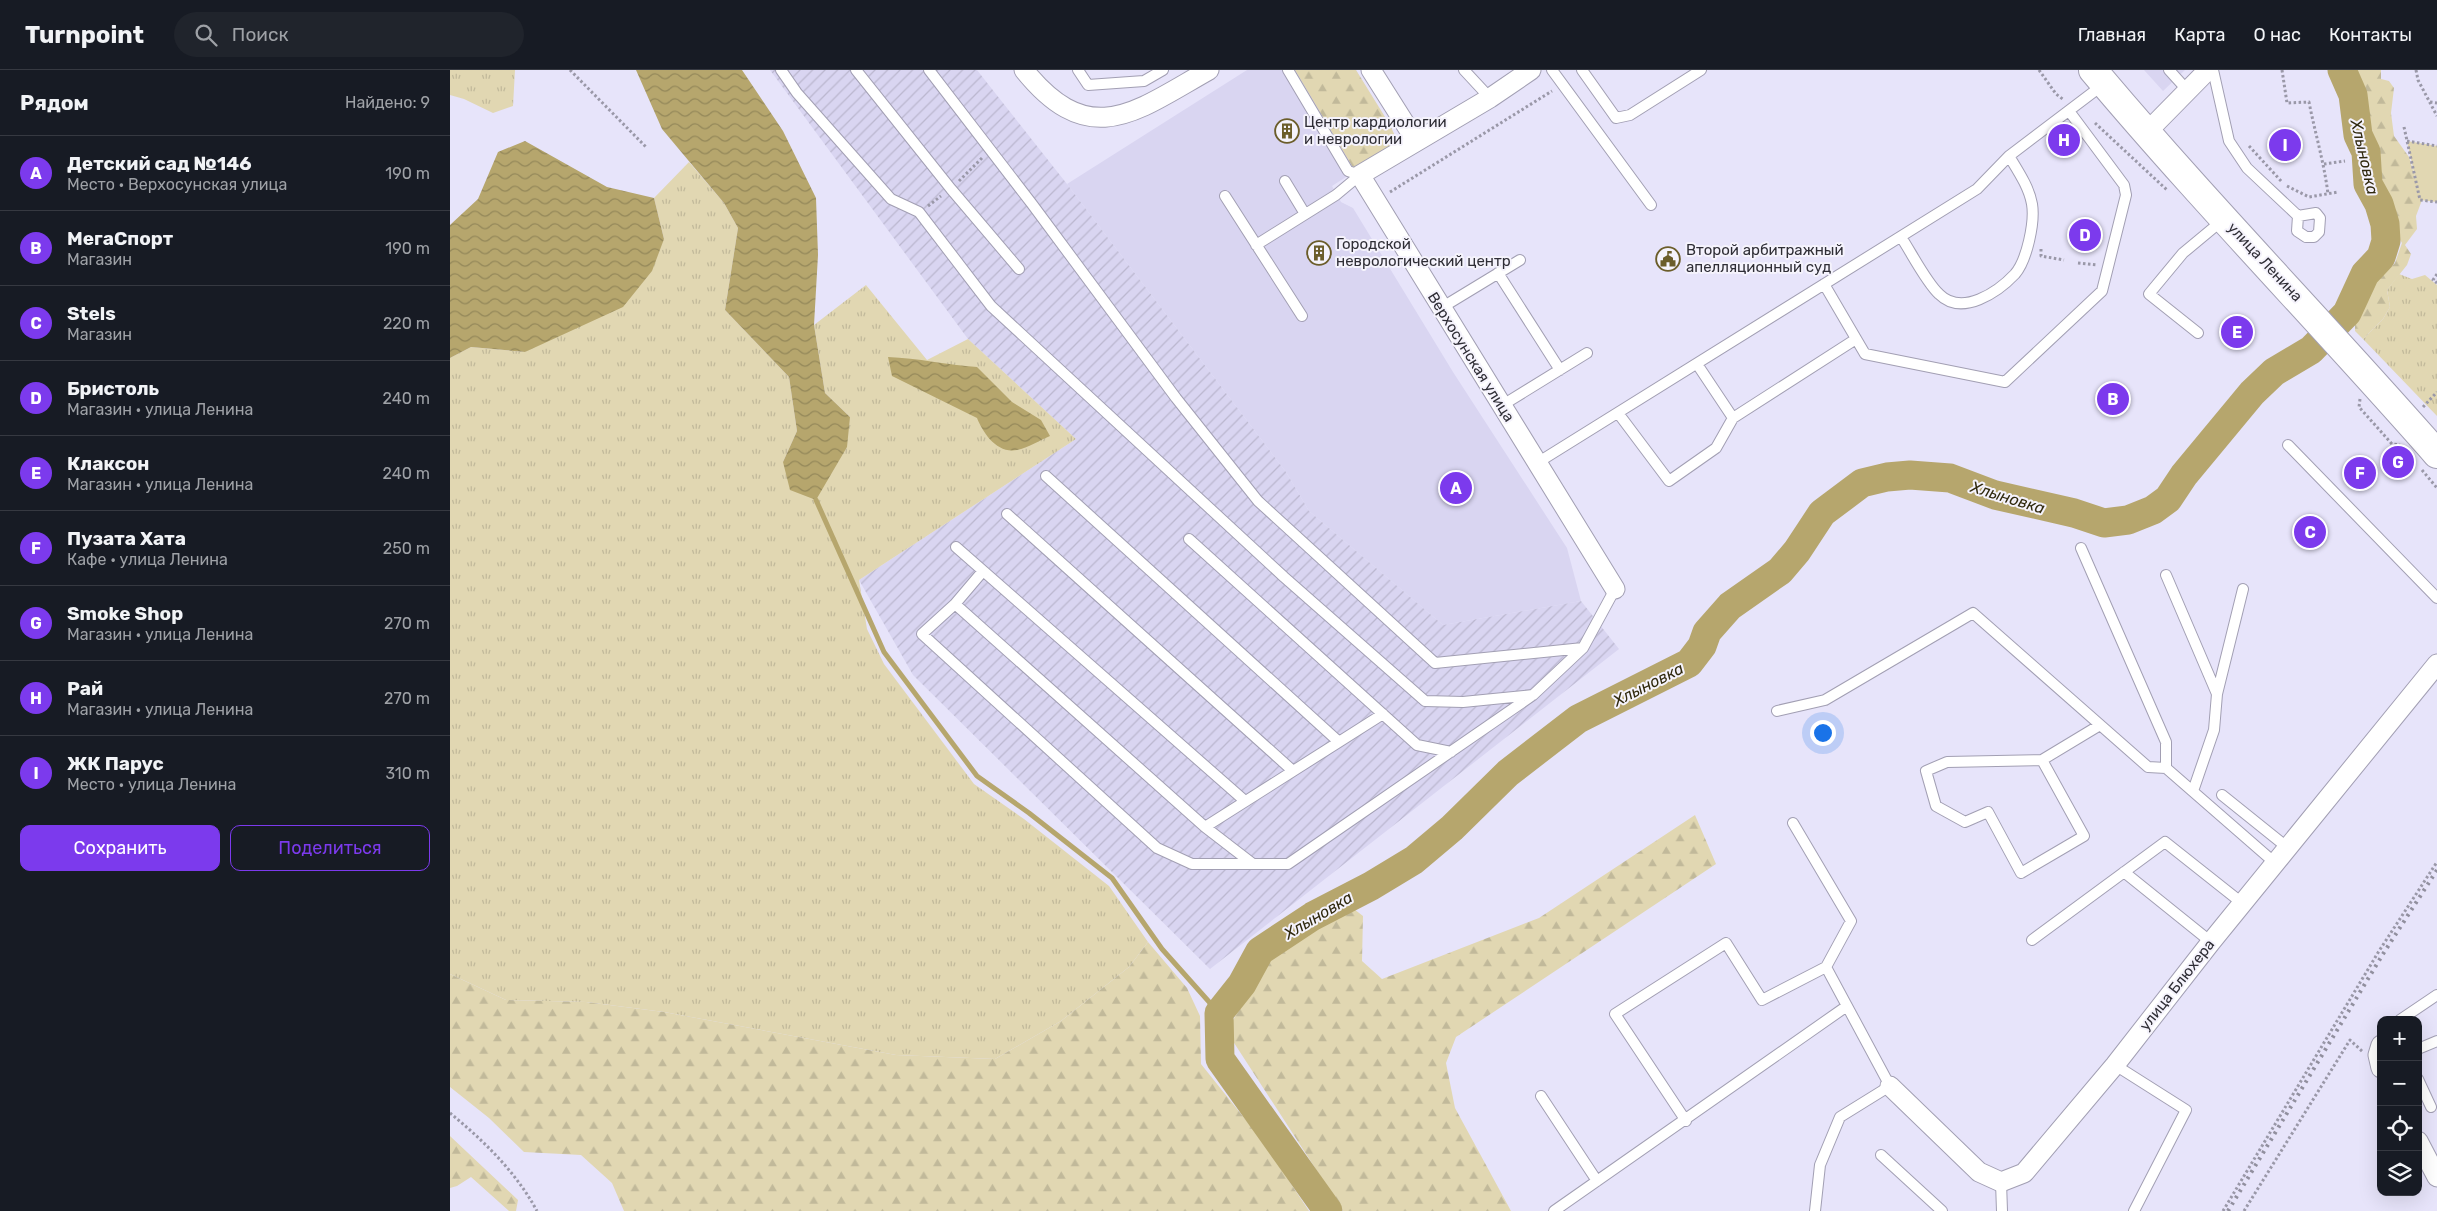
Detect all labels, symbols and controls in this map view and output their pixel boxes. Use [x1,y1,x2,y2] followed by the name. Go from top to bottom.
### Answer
[174,12,524,57] search box
[25,21,144,49] text: Turnpoint
[192,21,220,49] icon: search
[232,23,289,46] text: Поиск
[2078,24,2146,46] text: Главная
[2174,24,2226,46] text: Карта
[2254,24,2301,46] text: О нас
[2329,24,2412,46] text: Контакты
[20,90,89,115] text: Рядом
[345,93,430,112] text: Найдено: 9
[1304,113,1447,148] place label: Центр кардиологии и неврологии
[2346,117,2382,197] water label: Хлыновка
[1274,118,1300,144] building icon: Центр кардиологии и неврологии
[2048,121,2080,159] pin: H
[2269,126,2301,164] pin: I
[67,152,252,175] text: Детский сад №146
[30,164,42,183] text: A
[385,164,430,183] text: 190 m
[67,175,287,194] text: Место · Верхосунская улица
[2069,216,2101,254] pin: D
[2224,219,2306,305] street label: улица Ленина
[67,227,173,250] text: МегаСпорт
[1336,235,1511,270] place label: Городской неврологический центр
[30,239,42,258] text: B
[385,239,430,258] text: 190 m
[1306,240,1332,266] building icon: Городской неврологический центр
[1686,241,1844,276] place label: Второй арбитражный апелляционный суд
[1655,246,1681,272] public building icon: Второй арбитражный апелляционный суд
[67,250,132,269] text: Магазин
[1424,289,1518,425] street label: Верхосунская улица
[67,302,116,325] text: Stels
[2221,313,2253,351] pin: E
[30,314,42,333] text: C
[383,314,430,333] text: 220 m
[67,325,132,344] text: Магазин
[67,377,159,400] text: Бристоль
[2097,380,2129,418] pin: B
[30,389,42,408] text: D
[383,389,430,408] text: 240 m
[67,400,253,419] text: Магазин · улица Ленина
[2382,443,2414,481] pin: G
[67,452,149,475] text: Клаксон
[2344,454,2376,492] pin: F
[31,464,41,483] text: E
[383,464,430,483] text: 240 m
[1440,469,1472,507] pin: A
[67,475,253,494] text: Магазин · улица Ленина
[1968,477,2047,518] water label: Хлыновка
[2294,513,2326,551] pin: C
[67,527,186,550] text: Пузата Хата
[31,539,41,558] text: F
[383,539,430,558] text: 250 m
[67,550,228,569] text: Кафе · улица Ленина
[67,602,183,625] text: Smoke Shop
[30,614,42,633] text: G
[384,614,430,633] text: 270 m
[67,625,253,644] text: Магазин · улица Ленина
[1609,659,1687,711] water label: Хлыновка
[67,677,103,700] text: Рай
[30,689,42,708] text: H
[384,689,430,708] text: 270 m
[67,700,253,719] text: Магазин · улица Ленина
[1810,720,1836,746] your location
[67,752,164,775] text: ЖК Парус
[33,764,39,783] text: I
[386,764,430,783] text: 310 m
[67,775,236,794] text: Место · улица Ленина
[20,825,220,871] button: Сохранить
[230,825,430,871] button: Поделиться
[1280,888,1356,944] water label: Хлыновка
[2136,936,2218,1034] street label: улица Блюхера
[2377,1016,2422,1196] map controls
[2377,1016,2422,1061] button: +
[2377,1061,2422,1106] button: −
[2377,1106,2422,1151] button: locate
[2377,1151,2422,1196] button: layers

